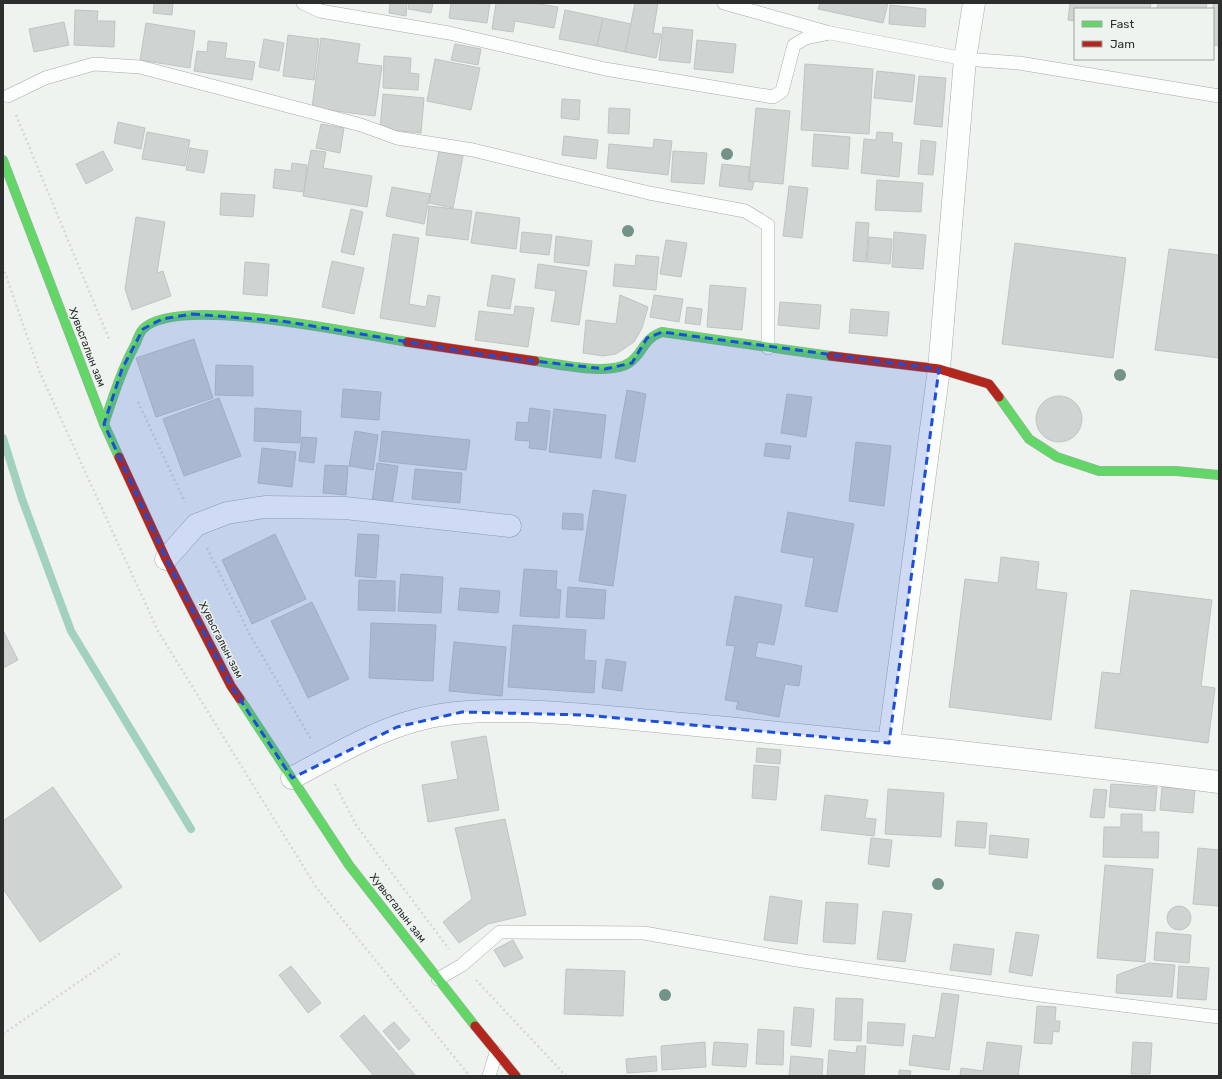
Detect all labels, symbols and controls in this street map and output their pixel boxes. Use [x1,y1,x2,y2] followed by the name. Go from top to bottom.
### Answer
[1074,8,1214,60] legend
[1110,17,1134,31] text: Fast
[1110,37,1135,51] text: Jam
[66,305,108,389] street label: Хувьсгалын зам
[196,599,246,681] street label: Хувьсгалын зам
[367,871,429,945] street label: Хувьсгалын зам

